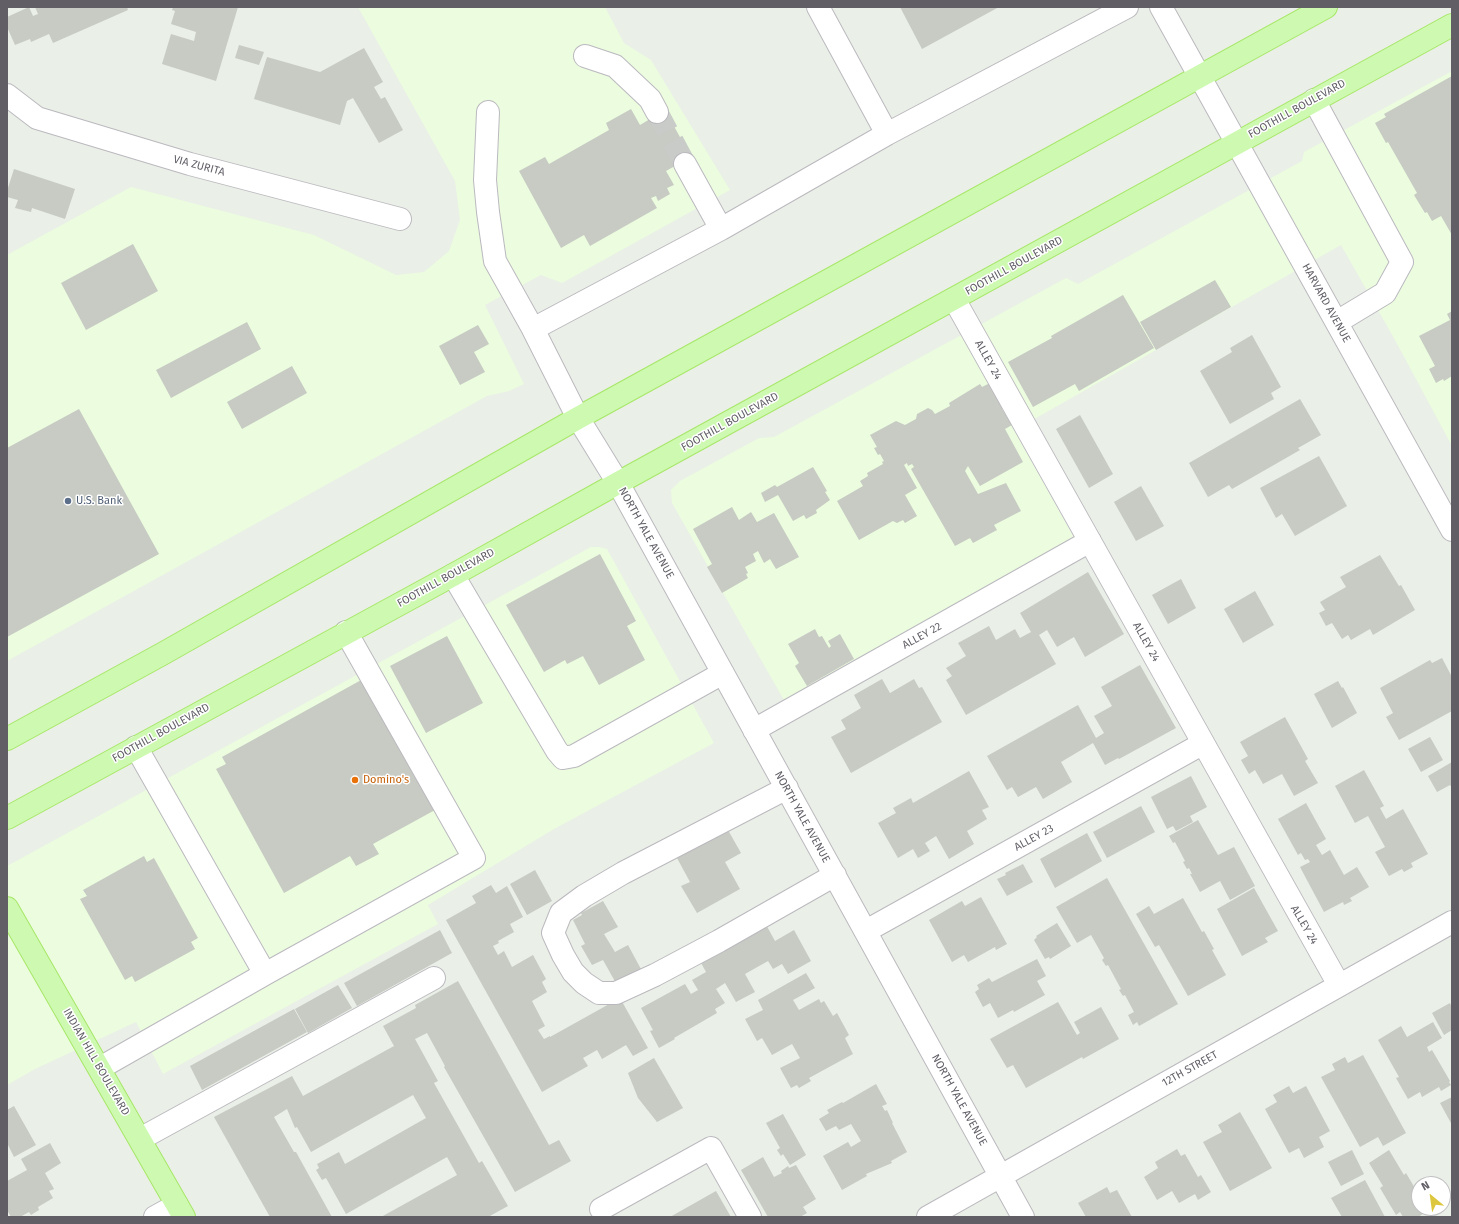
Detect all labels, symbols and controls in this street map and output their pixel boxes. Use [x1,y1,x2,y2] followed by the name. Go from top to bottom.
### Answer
[1246,77,1348,141] street label: FOOTHILL BOULEVARD
[172,153,226,179] street label: VIA ZURITA
[963,234,1065,298] street label: FOOTHILL BOULEVARD
[1299,261,1353,345] street label: HARVARD AVENUE
[972,338,1004,382] street label: ALLEY 24
[679,390,781,454] street label: FOOTHILL BOULEVARD
[615,485,677,581] street label: NORTH YALE AVENUE
[76,494,122,508] place label: U.S. Bank
[63,496,73,506] marker: U.S. Bank
[395,546,497,610] street label: FOOTHILL BOULEVARD
[900,620,944,652] street label: ALLEY 22
[1130,620,1162,664] street label: ALLEY 24
[110,701,212,765] street label: FOOTHILL BOULEVARD
[771,769,833,865] street label: NORTH YALE AVENUE
[363,773,409,787] place label: Domino's
[350,775,360,785] marker: Domino's
[1012,822,1056,854] street label: ALLEY 23
[1288,903,1320,947] street label: ALLEY 24
[60,1006,132,1118] street label: INDIAN HILL BOULEVARD
[1160,1048,1220,1090] street label: 12TH STREET
[928,1052,990,1148] street label: NORTH YALE AVENUE
[1411,1176,1451,1216] north arrow
[1419,1178,1432,1193] text: N

